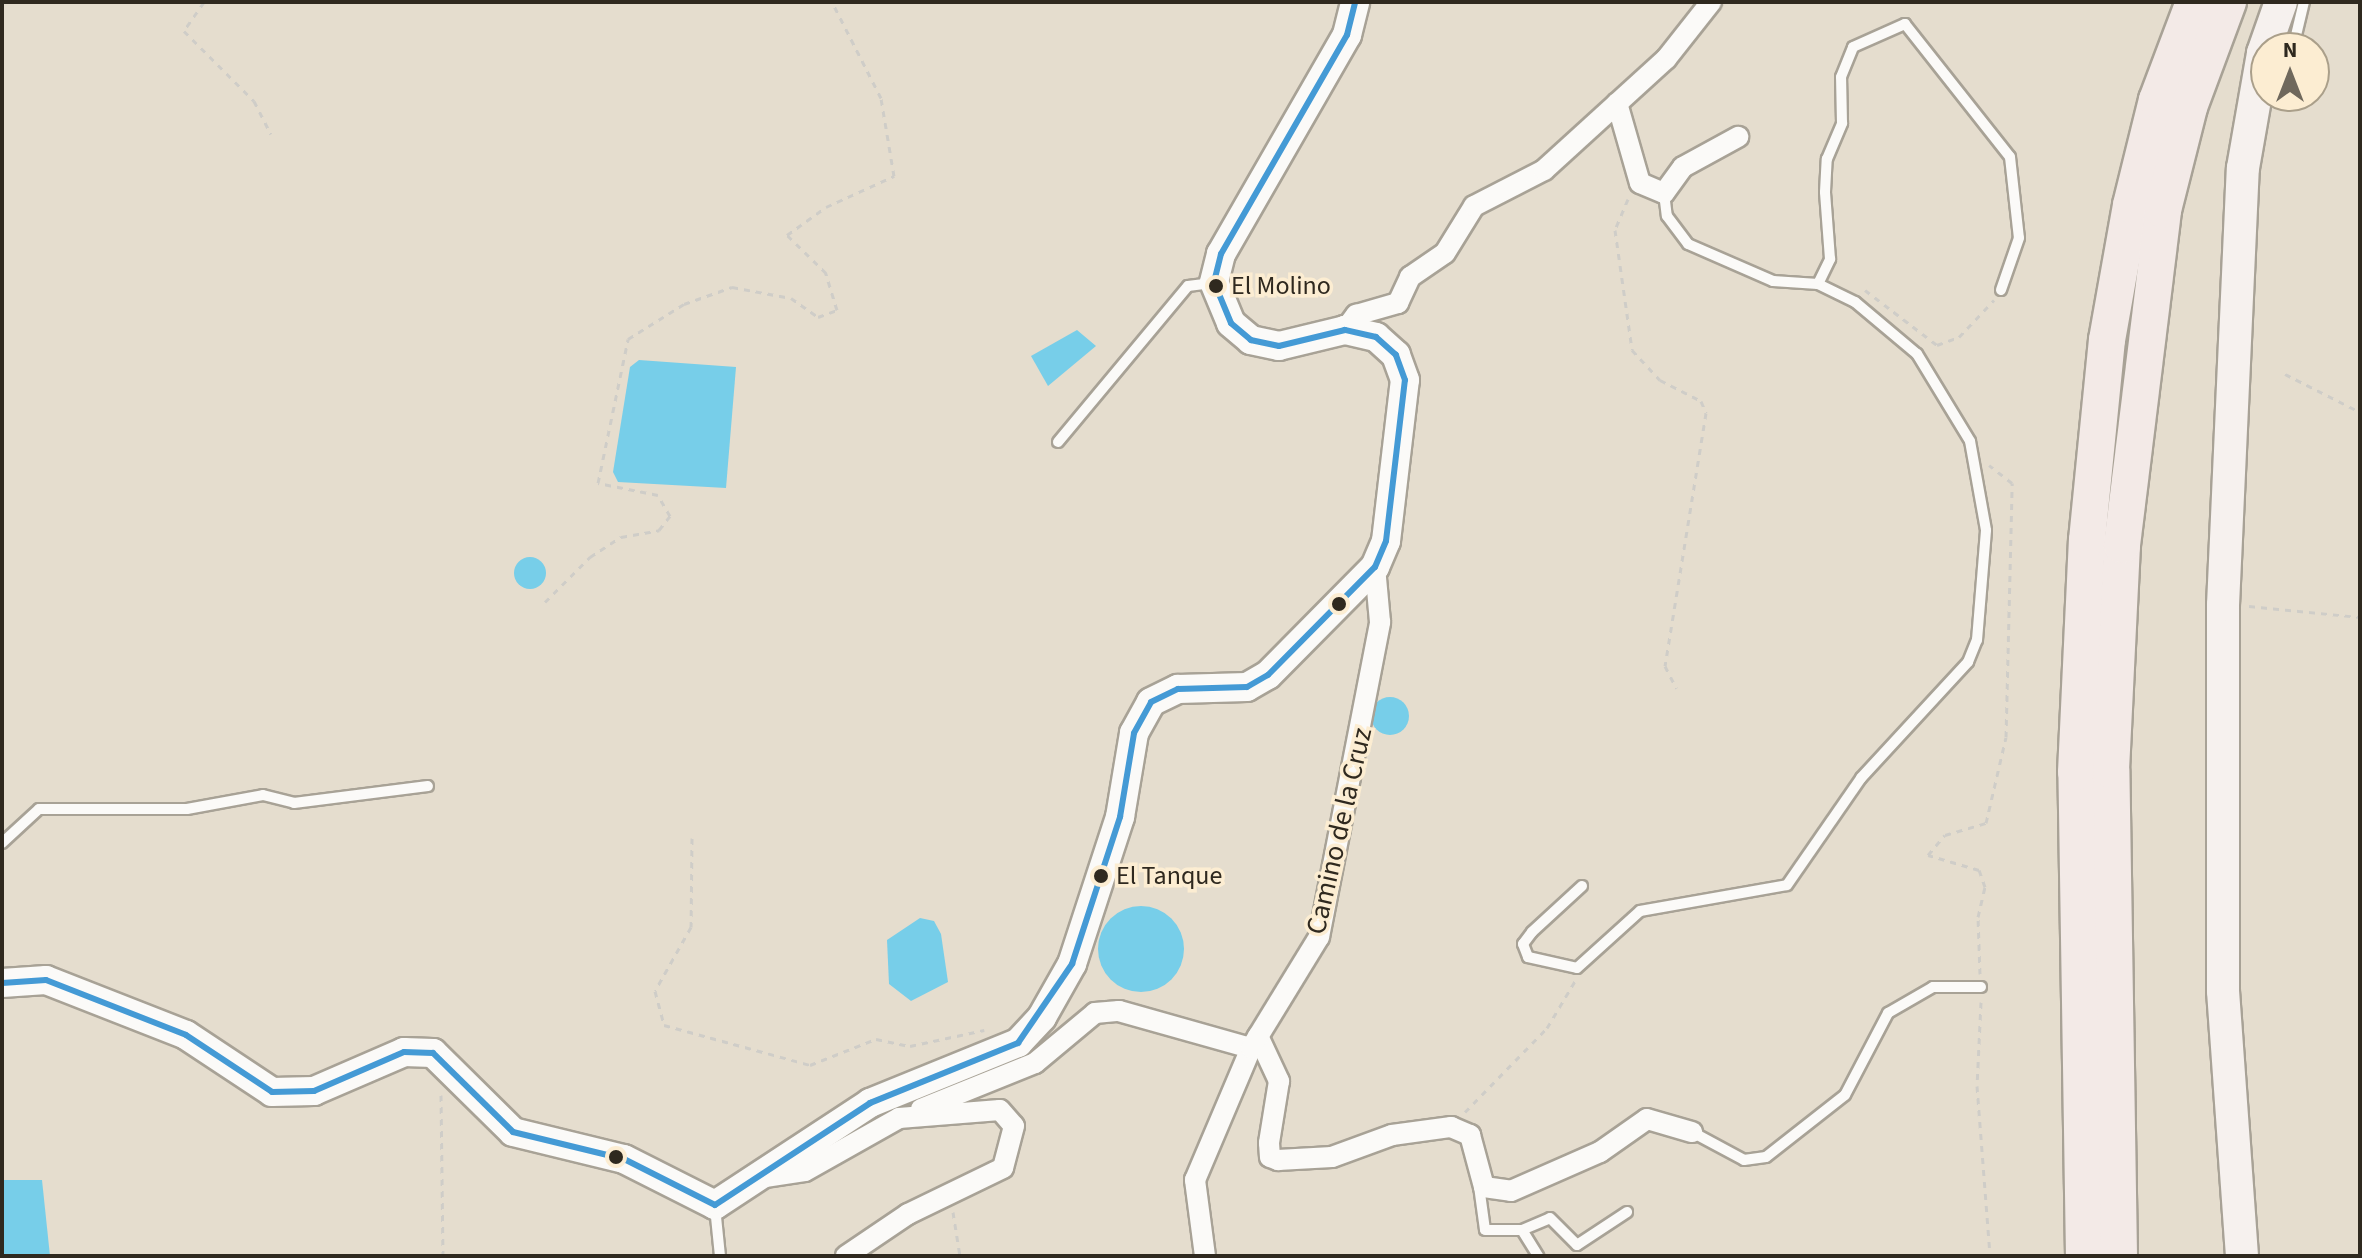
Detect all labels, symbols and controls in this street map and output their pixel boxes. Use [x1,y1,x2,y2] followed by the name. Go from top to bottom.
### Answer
[2250,32,2330,112] north arrow
[2283,34,2297,66] text: N
[1231,270,1331,302] place label: El Molino
[1208,278,1224,294] marker: El Molino
[1331,596,1347,612] unlabelled marker
[1299,724,1379,938] street label: Camino de la Cruz
[1116,860,1222,892] place label: El Tanque
[1093,868,1109,884] marker: El Tanque
[608,1149,624,1165] unlabelled marker

